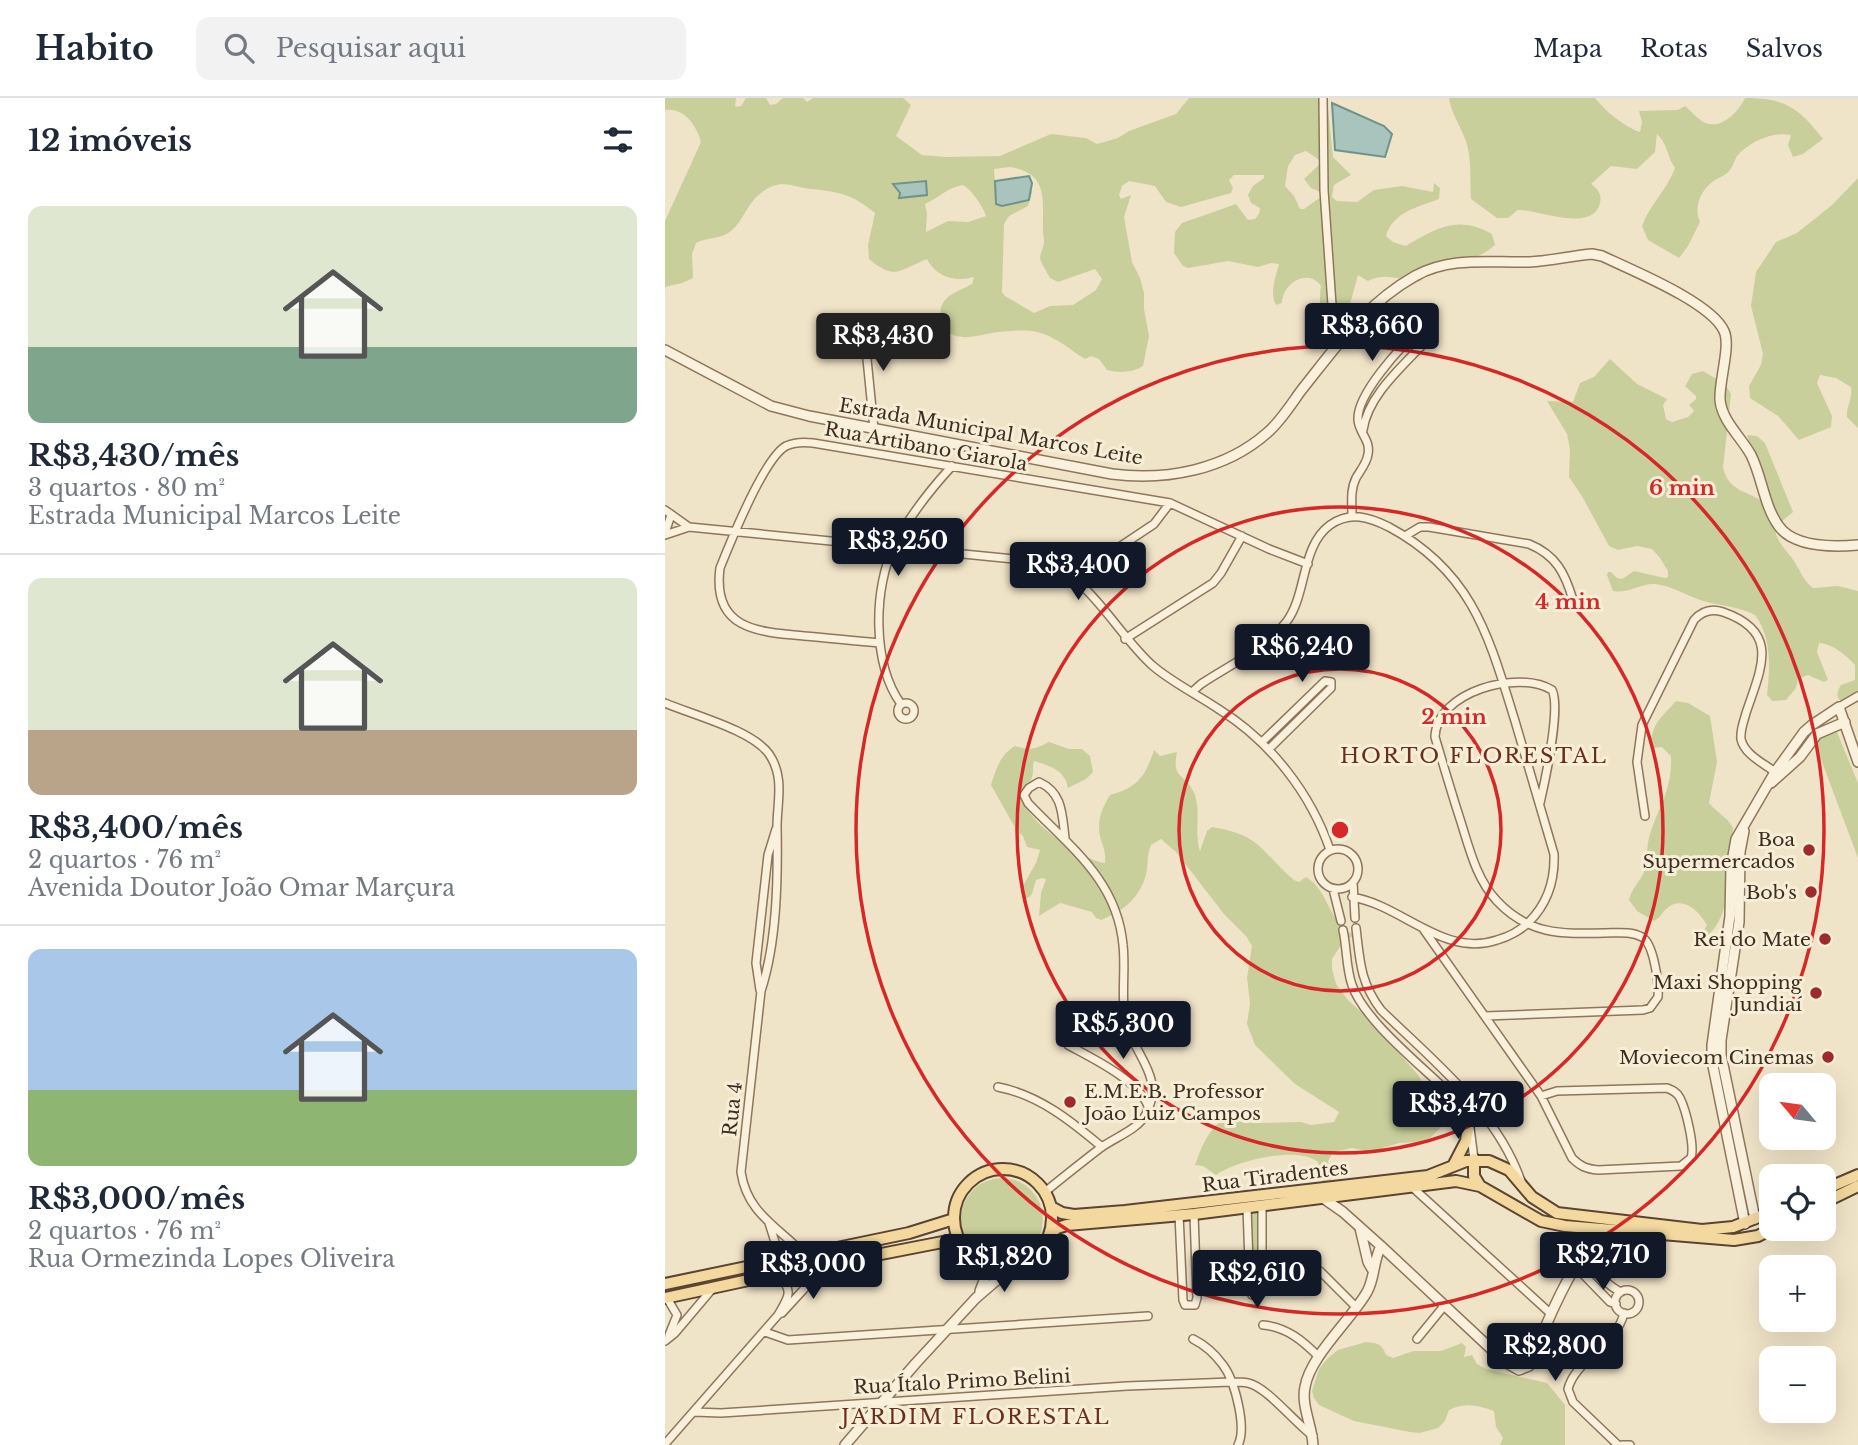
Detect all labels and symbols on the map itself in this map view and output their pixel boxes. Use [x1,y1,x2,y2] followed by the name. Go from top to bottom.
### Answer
[1307,303,1437,363] pin: R$3,660
[818,314,948,373] pin: R$3,430
[837,393,1145,470] street label: Estrada Municipal Marcos Leite
[823,417,1030,476] street label: Rua Artibano Giarola
[1649,475,1715,501] text: 6 min
[833,518,963,578] pin: R$3,250
[1013,542,1143,602] pin: R$3,400
[1535,589,1601,615] text: 4 min
[1237,624,1367,684] pin: R$6,240
[1421,704,1487,730] text: 2 min
[1340,743,1608,769] district label: HORTO FLORESTAL
[1328,818,1352,842] centre of rings
[1642,828,1795,873] place label: Boa Supermercados
[1801,842,1817,858] marker: Boa Supermercados
[1746,881,1797,904] place label: Bob's
[1803,884,1819,900] marker: Bob's
[1693,928,1811,951] place label: Rei do Mate
[1817,931,1833,947] marker: Rei do Mate
[1653,971,1803,1016] place label: Maxi Shopping Jundiaí
[1808,985,1824,1001] marker: Maxi Shopping Jundiaí
[1058,1002,1188,1061] pin: R$5,300
[1619,1046,1814,1069] place label: Moviecom Cinemas
[1820,1049,1836,1065] marker: Moviecom Cinemas
[1759,1073,1836,1150] north arrow
[1081,1080,1264,1125] place label: E.M.E.B. Professor João Luiz Campos
[718,1081,747,1137] street label: Rua 4
[1393,1082,1523,1141] pin: R$3,470
[1062,1094,1078,1110] marker: E.M.E.B. Professor João Luiz Campos
[1201,1156,1349,1197] street label: Rua Tiradentes
[1538,1232,1668,1292] pin: R$2,710
[939,1234,1069,1294] pin: R$1,820
[748,1242,878,1301] pin: R$3,000
[1192,1250,1322,1310] pin: R$2,610
[1490,1324,1620,1383] pin: R$2,800
[853,1364,1072,1399] street label: Rua Ítalo Primo Belini
[838,1404,1111,1430] district label: JARDIM FLORESTAL

